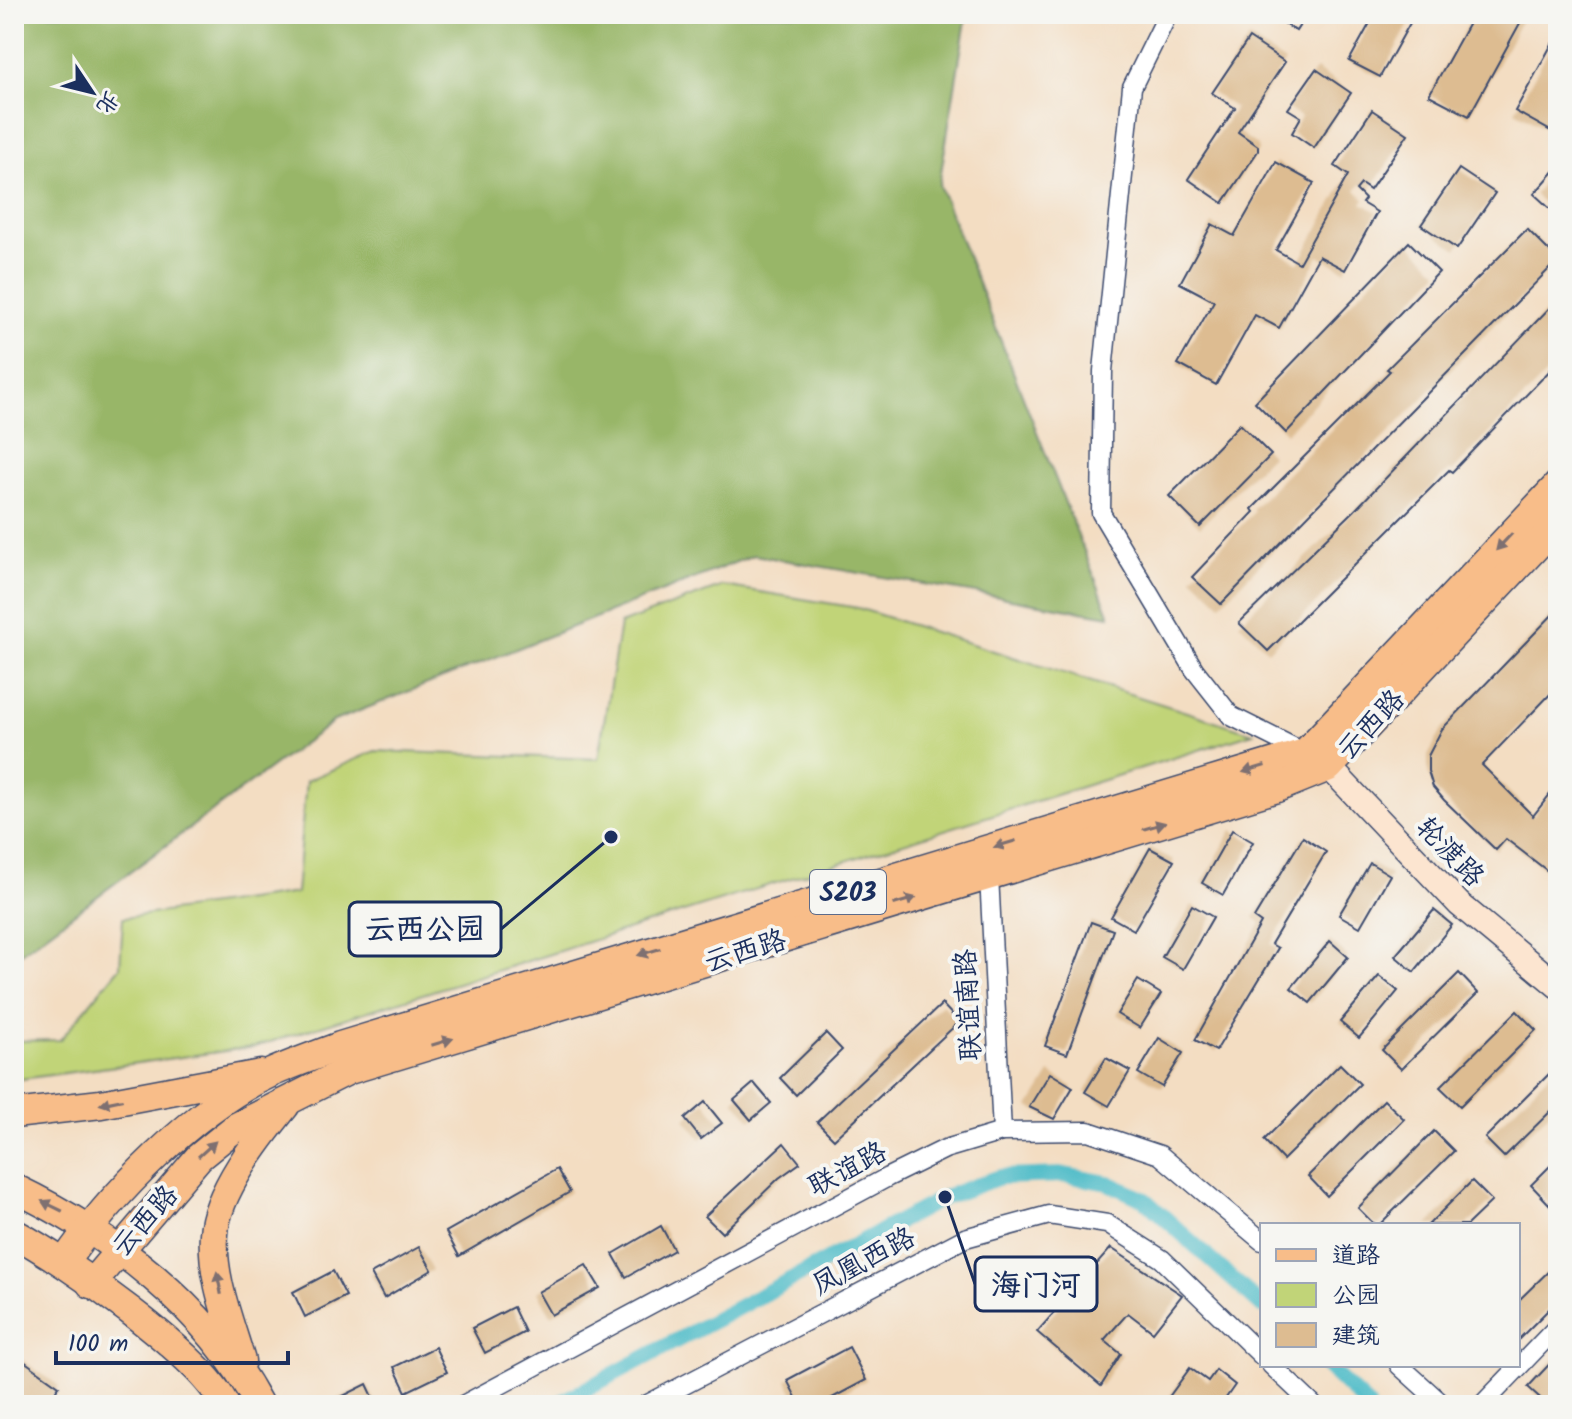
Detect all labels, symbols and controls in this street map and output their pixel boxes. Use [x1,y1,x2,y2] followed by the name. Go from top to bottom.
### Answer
[52,52,132,132] north arrow
[86,83,127,121] text: 北
[1496,532,1514,551] one-way arrow
[1327,680,1417,772] street label: 云西路
[1241,763,1265,776] one-way arrow
[1404,807,1495,899] street label: 轮渡路
[1142,819,1166,832] one-way arrow
[992,838,1016,851] one-way arrow
[810,870,886,914] road number: S203
[893,894,917,907] one-way arrow
[349,902,501,956] callout: 云西公园
[365,907,485,955] text: 云西公园
[699,919,792,986] street label: 云西路
[636,947,660,959] one-way arrow
[944,948,995,1062] street label: 联谊南路
[430,1035,454,1048] one-way arrow
[98,1096,123,1109] one-way arrow
[801,1131,896,1210] street label: 联谊路
[198,1141,217,1159] one-way arrow
[101,1175,190,1268] street label: 云西路
[40,1199,64,1213] one-way arrow
[804,1216,924,1308] street label: 凤凰西路
[1260,1223,1520,1367] legend
[1332,1237,1380,1276] text: 道路
[975,1257,1097,1311] callout: 海门河
[991,1263,1081,1311] text: 海门河
[213,1270,225,1295] one-way arrow
[1332,1277,1380,1316] text: 公园
[56,1315,288,1365] scale bar
[1332,1317,1380,1356] text: 建筑
[68,1325,128,1364] text: 100 m

